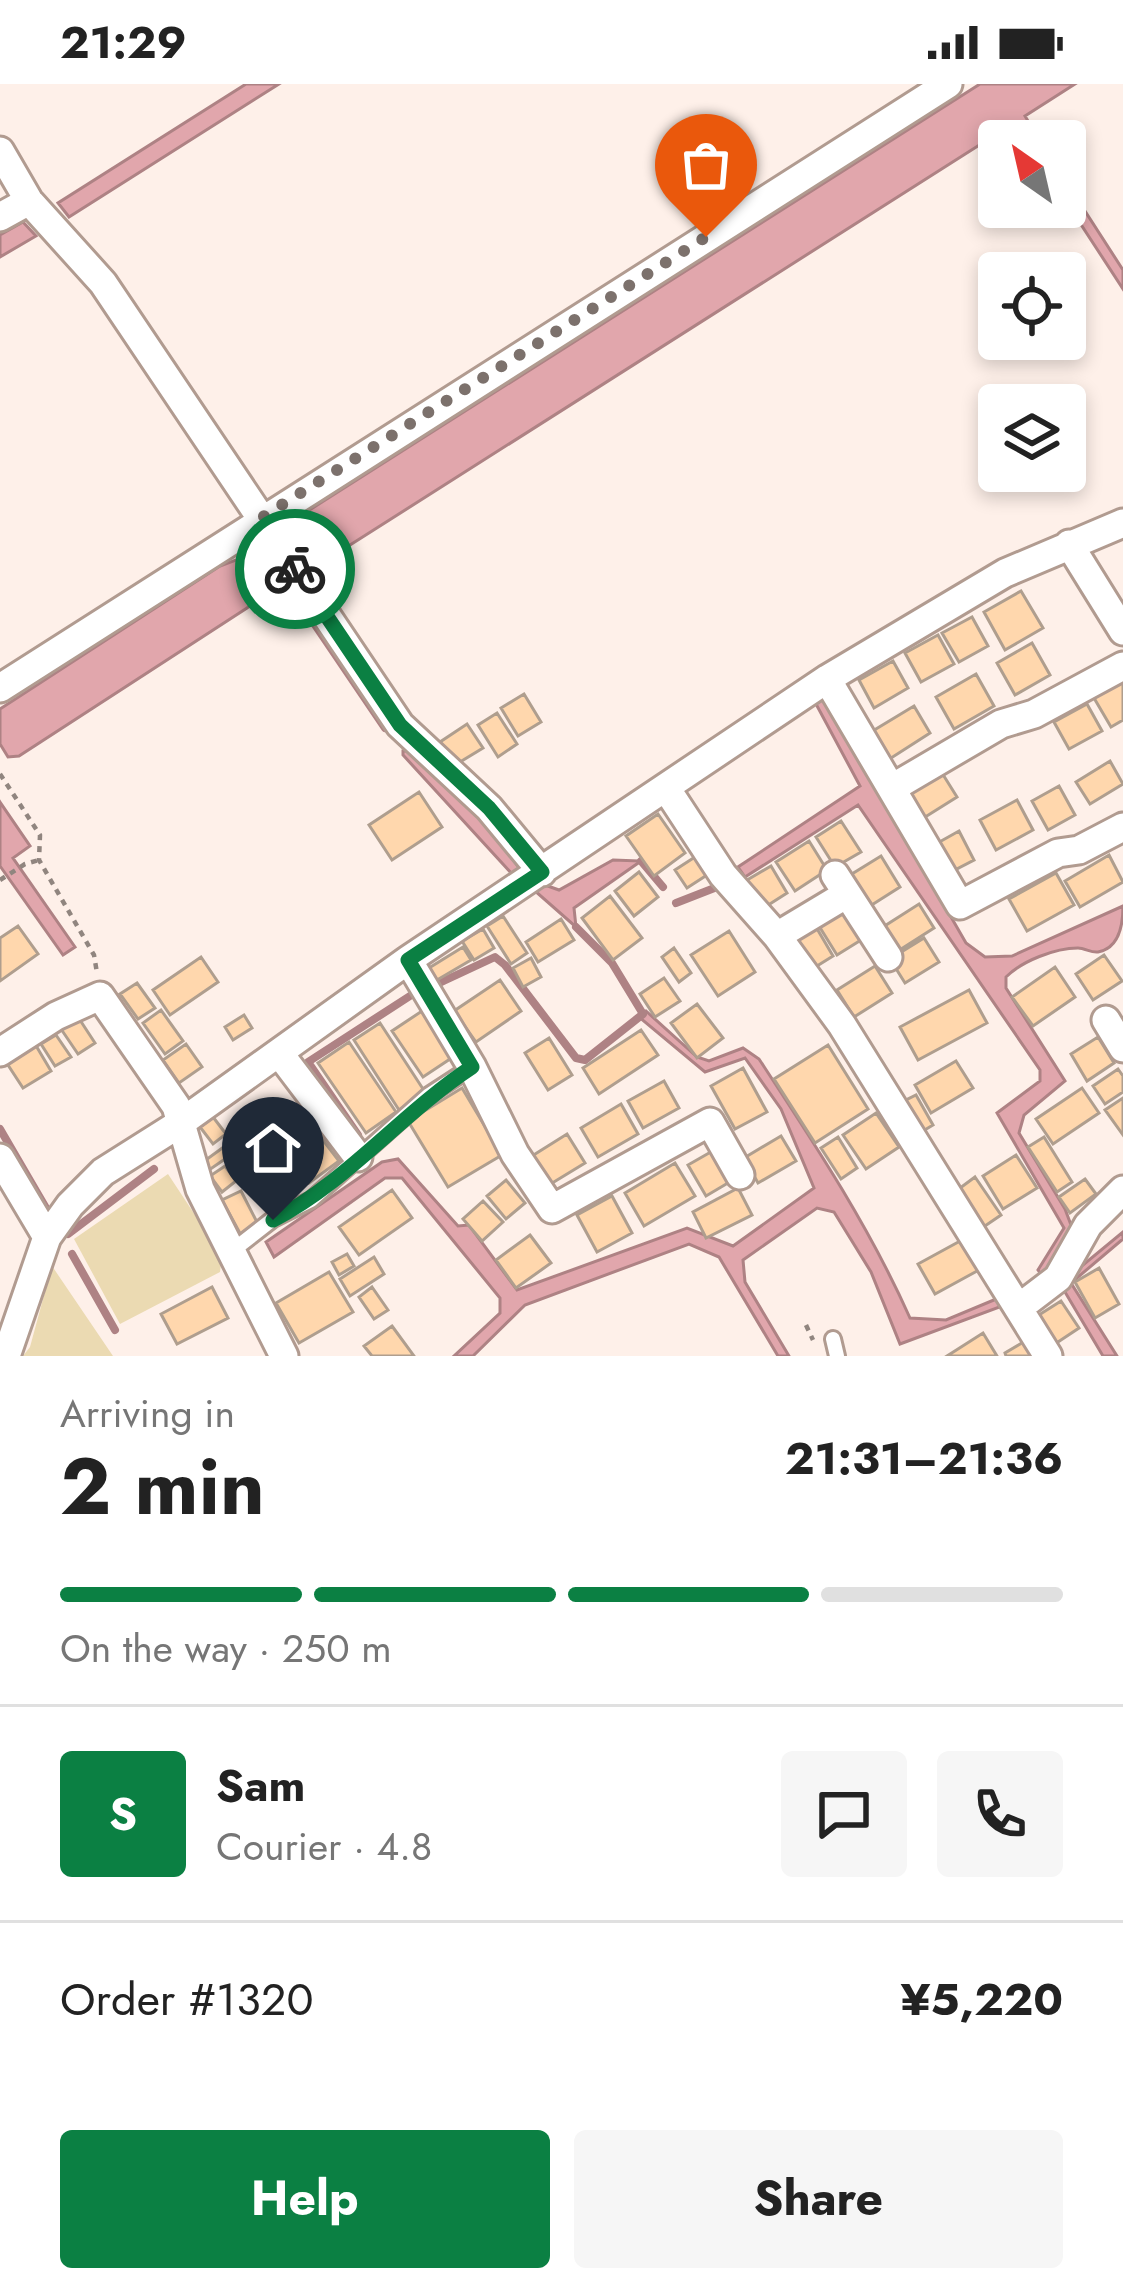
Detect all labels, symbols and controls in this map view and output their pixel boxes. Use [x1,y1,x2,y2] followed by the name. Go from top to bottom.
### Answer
[60,10,187,75] text: 21:29
[655,114,757,237] pin
[978,120,1086,228] north arrow
[978,120,1086,492] map controls
[673,132,739,198] icon: bag
[978,252,1086,360] button: locate
[978,384,1086,492] button: layers
[235,509,355,629] courier
[262,536,328,602] icon: bike
[222,1097,324,1220] pin
[240,1115,306,1181] icon: home
[60,1385,235,1442] text: Arriving in
[785,1426,1063,1491] text: 21:31–21:36
[60,1431,265,1543] text: 2 min
[60,1620,392,1677] text: On the way · 250 m
[781,1751,907,1877] button: chat
[937,1751,1063,1877] button: phone
[216,1753,305,1818] text: Sam
[109,1781,137,1846] text: S
[216,1818,432,1875] text: Courier · 4.8
[60,1967,313,2032] text: Order #1320
[900,1967,1063,2032] text: ¥5,220
[60,2130,550,2268] button: Help
[574,2130,1063,2268] button: Share

